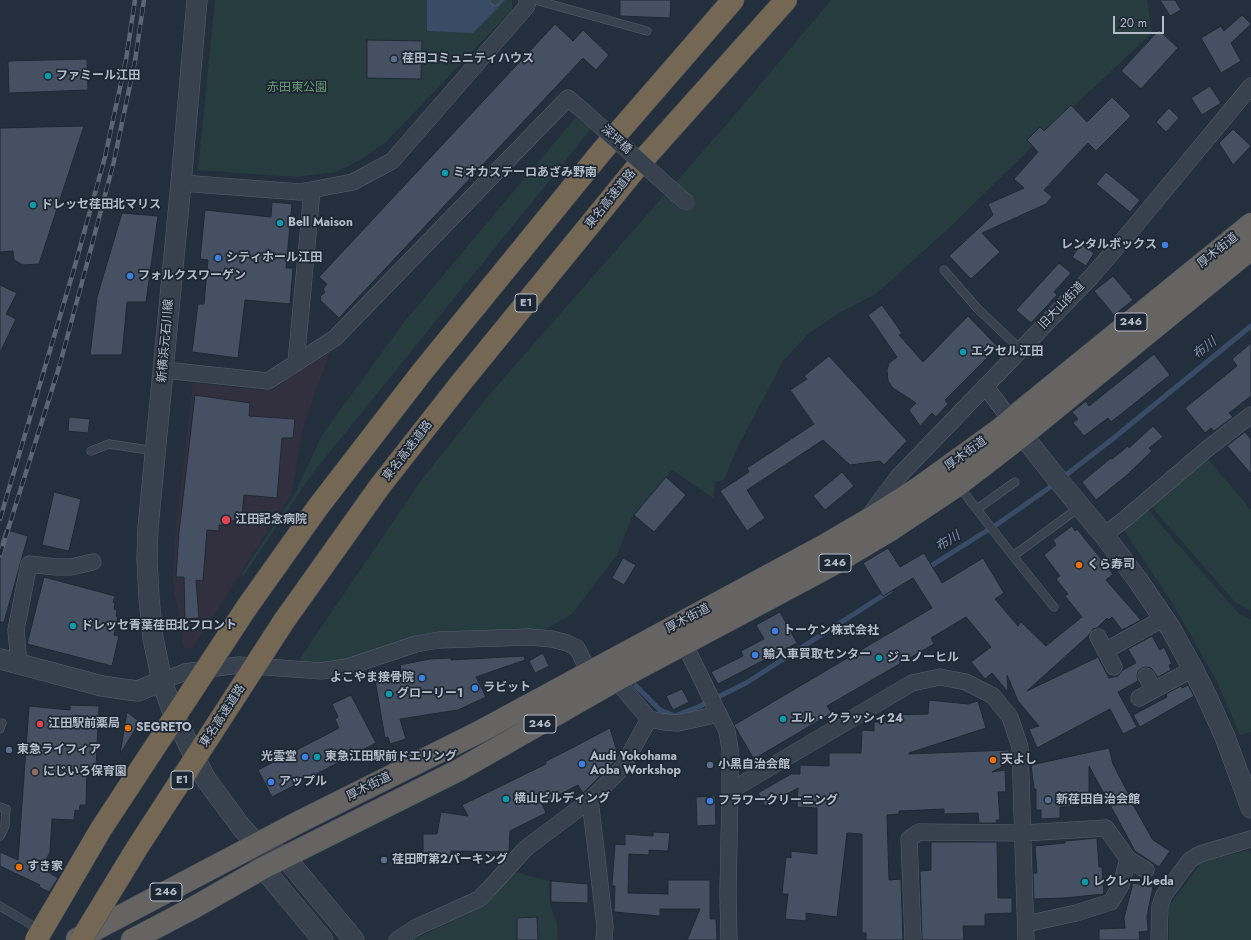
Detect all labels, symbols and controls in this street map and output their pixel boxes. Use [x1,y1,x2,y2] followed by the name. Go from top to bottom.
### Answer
[1115,8,1166,34] scale bar
[1120,14,1147,32] text: 20 m
[402,52,534,66] place label: 荏田コミュニティハウス
[389,54,399,64] marker: 荏田コミュニティハウス
[56,69,140,83] place label: ファミール江田
[43,71,53,81] marker: ファミール江田
[267,81,327,95] park label: 赤田東公園
[598,123,634,157] street label: 深坪橋
[453,166,597,180] place label: ミオカステーロあざみ野南
[583,166,639,232] street label: 東名高速道路
[440,168,450,178] marker: ミオカステーロあざみ野南
[41,198,161,212] place label: ドレッセ荏田北マリス
[28,200,38,210] marker: ドレッセ荏田北マリス
[288,216,353,230] place label: Bell Maison
[275,218,285,228] marker: Bell Maison
[1195,230,1241,272] street label: 厚木街道
[1061,238,1157,252] place label: レンタルボックス
[1160,240,1170,250] marker: レンタルボックス
[226,251,322,265] place label: シティホール江田
[213,253,223,263] marker: シティホール江田
[138,269,246,283] place label: フォルクスワーゲン
[125,271,135,281] marker: フォルクスワーゲン
[1036,279,1088,333] street label: 旧大山街道
[515,294,537,312] road number: E1
[155,299,177,383] street label: 新横浜元石川線
[1115,313,1147,331] road number: 246
[1190,335,1220,363] water label: 布川
[971,345,1043,359] place label: エクセル江田
[958,347,968,357] marker: エクセル江田
[380,418,436,484] street label: 東名高速道路
[942,434,990,474] street label: 厚木街道
[235,513,307,527] place label: 江田記念病院
[220,514,232,526] marker: 江田記念病院
[933,528,963,556] water label: 布川
[819,554,851,572] road number: 246
[1087,558,1135,572] place label: くら寿司
[1074,560,1084,570] marker: くら寿司
[663,601,713,637] street label: 厚木街道
[81,619,237,633] place label: ドレッセ青葉荏田北フロント
[68,621,78,631] marker: ドレッセ青葉荏田北フロント
[783,624,879,638] place label: トーケン株式会社
[770,626,780,636] marker: トーケン株式会社
[763,648,871,662] place label: 輸入車買取センター
[750,650,760,660] marker: 輸入車買取センター
[887,651,959,665] place label: ジュノーヒル
[874,653,884,663] marker: ジュノーヒル
[330,671,414,685] place label: よこやま接骨院
[417,673,427,683] marker: よこやま接骨院
[483,681,531,695] place label: ラビット
[197,682,249,750] street label: 東名高速道路
[470,683,480,693] marker: ラビット
[397,687,463,701] place label: グローリー1
[384,689,394,699] marker: グローリー1
[791,712,903,726] place label: エル・クラッシィ24
[778,714,788,724] marker: エル・クラッシィ24
[524,715,556,733] road number: 246
[48,717,120,731] place label: 江田駅前薬局
[35,719,45,729] marker: 江田駅前薬局
[136,721,191,735] place label: SEGRETO
[123,723,133,733] marker: SEGRETO
[17,743,101,757] place label: 東急ライフィア
[4,745,14,755] marker: 東急ライフィア
[261,750,297,764] place label: 光雲堂
[325,750,457,764] place label: 東急江田駅前ドエリング
[590,750,681,778] place label: Audi Yokohama Aoba Workshop
[300,752,310,762] marker: 光雲堂
[312,752,322,762] marker: 東急江田駅前ドエリング
[1001,753,1037,767] place label: 天よし
[988,755,998,765] marker: 天よし
[718,758,790,772] place label: 小黒自治会館
[577,759,587,769] marker: Audi Yokohama Aoba Workshop
[705,760,715,770] marker: 小黒自治会館
[43,765,127,779] place label: にじいろ保育園
[30,767,40,777] marker: にじいろ保育園
[344,770,394,804] street label: 厚木街道
[171,771,193,789] road number: E1
[279,775,327,789] place label: アップル
[266,777,276,787] marker: アップル
[514,792,610,806] place label: 横山ビルディング
[1056,793,1140,807] place label: 新荏田自治会館
[501,794,511,804] marker: 横山ビルディング
[718,794,838,808] place label: フラワークリーニング
[1043,795,1053,805] marker: 新荏田自治会館
[705,796,715,806] marker: フラワークリーニング
[392,853,508,867] place label: 荏田町第2パーキング
[379,855,389,865] marker: 荏田町第2パーキング
[27,860,63,874] place label: すき家
[14,862,24,872] marker: すき家
[1093,875,1174,889] place label: レクレールeda
[1080,877,1090,887] marker: レクレールeda
[150,883,182,901] road number: 246

